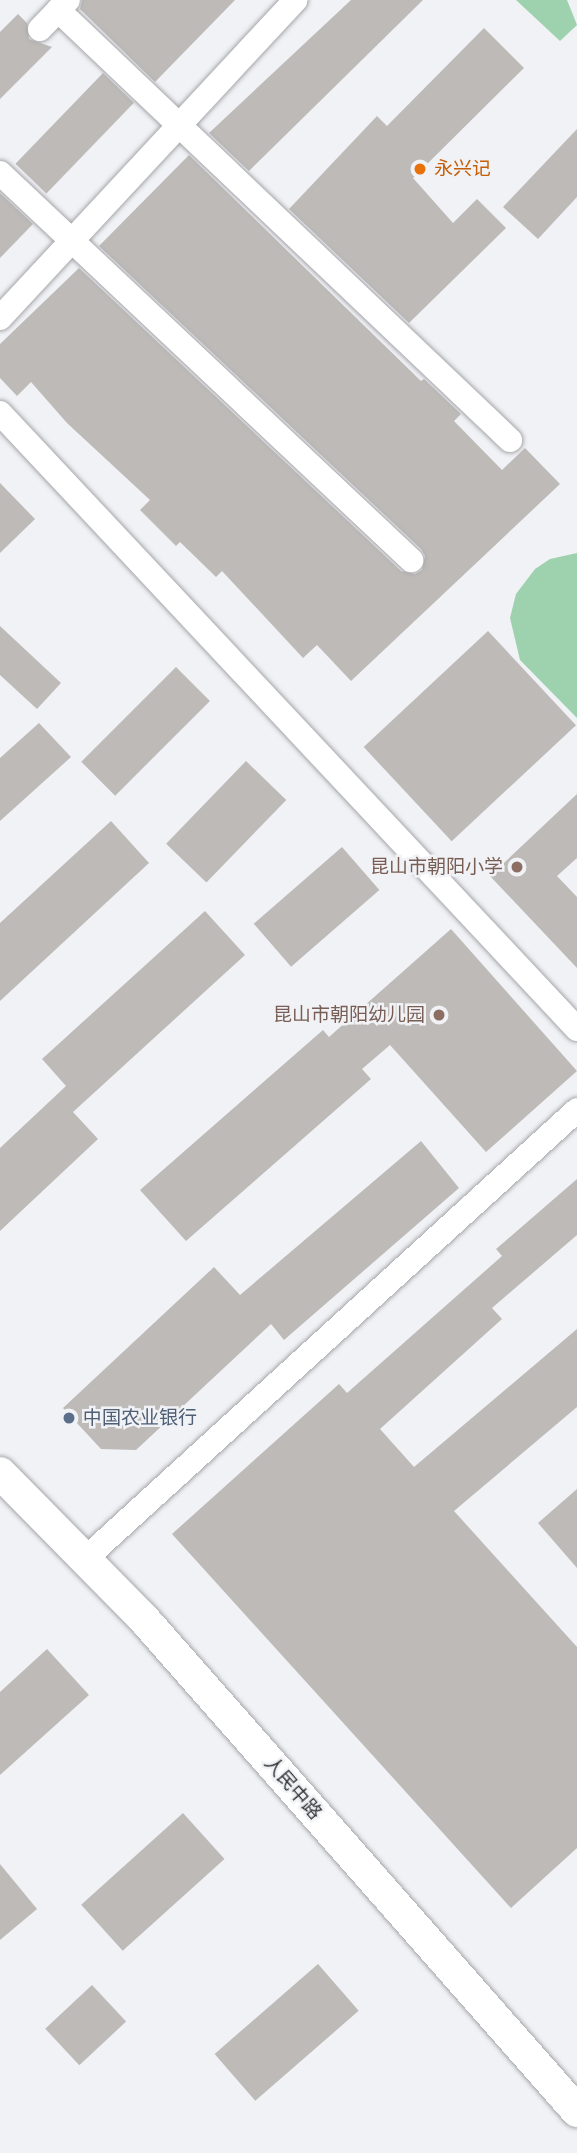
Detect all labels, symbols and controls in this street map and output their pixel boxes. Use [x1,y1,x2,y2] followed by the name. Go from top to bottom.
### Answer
[434,158,491,180] place label: 永兴记
[412,161,428,177] marker: 永兴记
[370,856,503,878] place label: 昆山市朝阳小学
[509,859,525,875] marker: 昆山市朝阳小学
[273,1004,425,1026] place label: 昆山市朝阳幼儿园
[431,1007,447,1023] marker: 昆山市朝阳幼儿园
[83,1407,197,1429] place label: 中国农业银行
[61,1410,77,1426] marker: 中国农业银行
[259,1752,327,1824] street label: 人民中路

